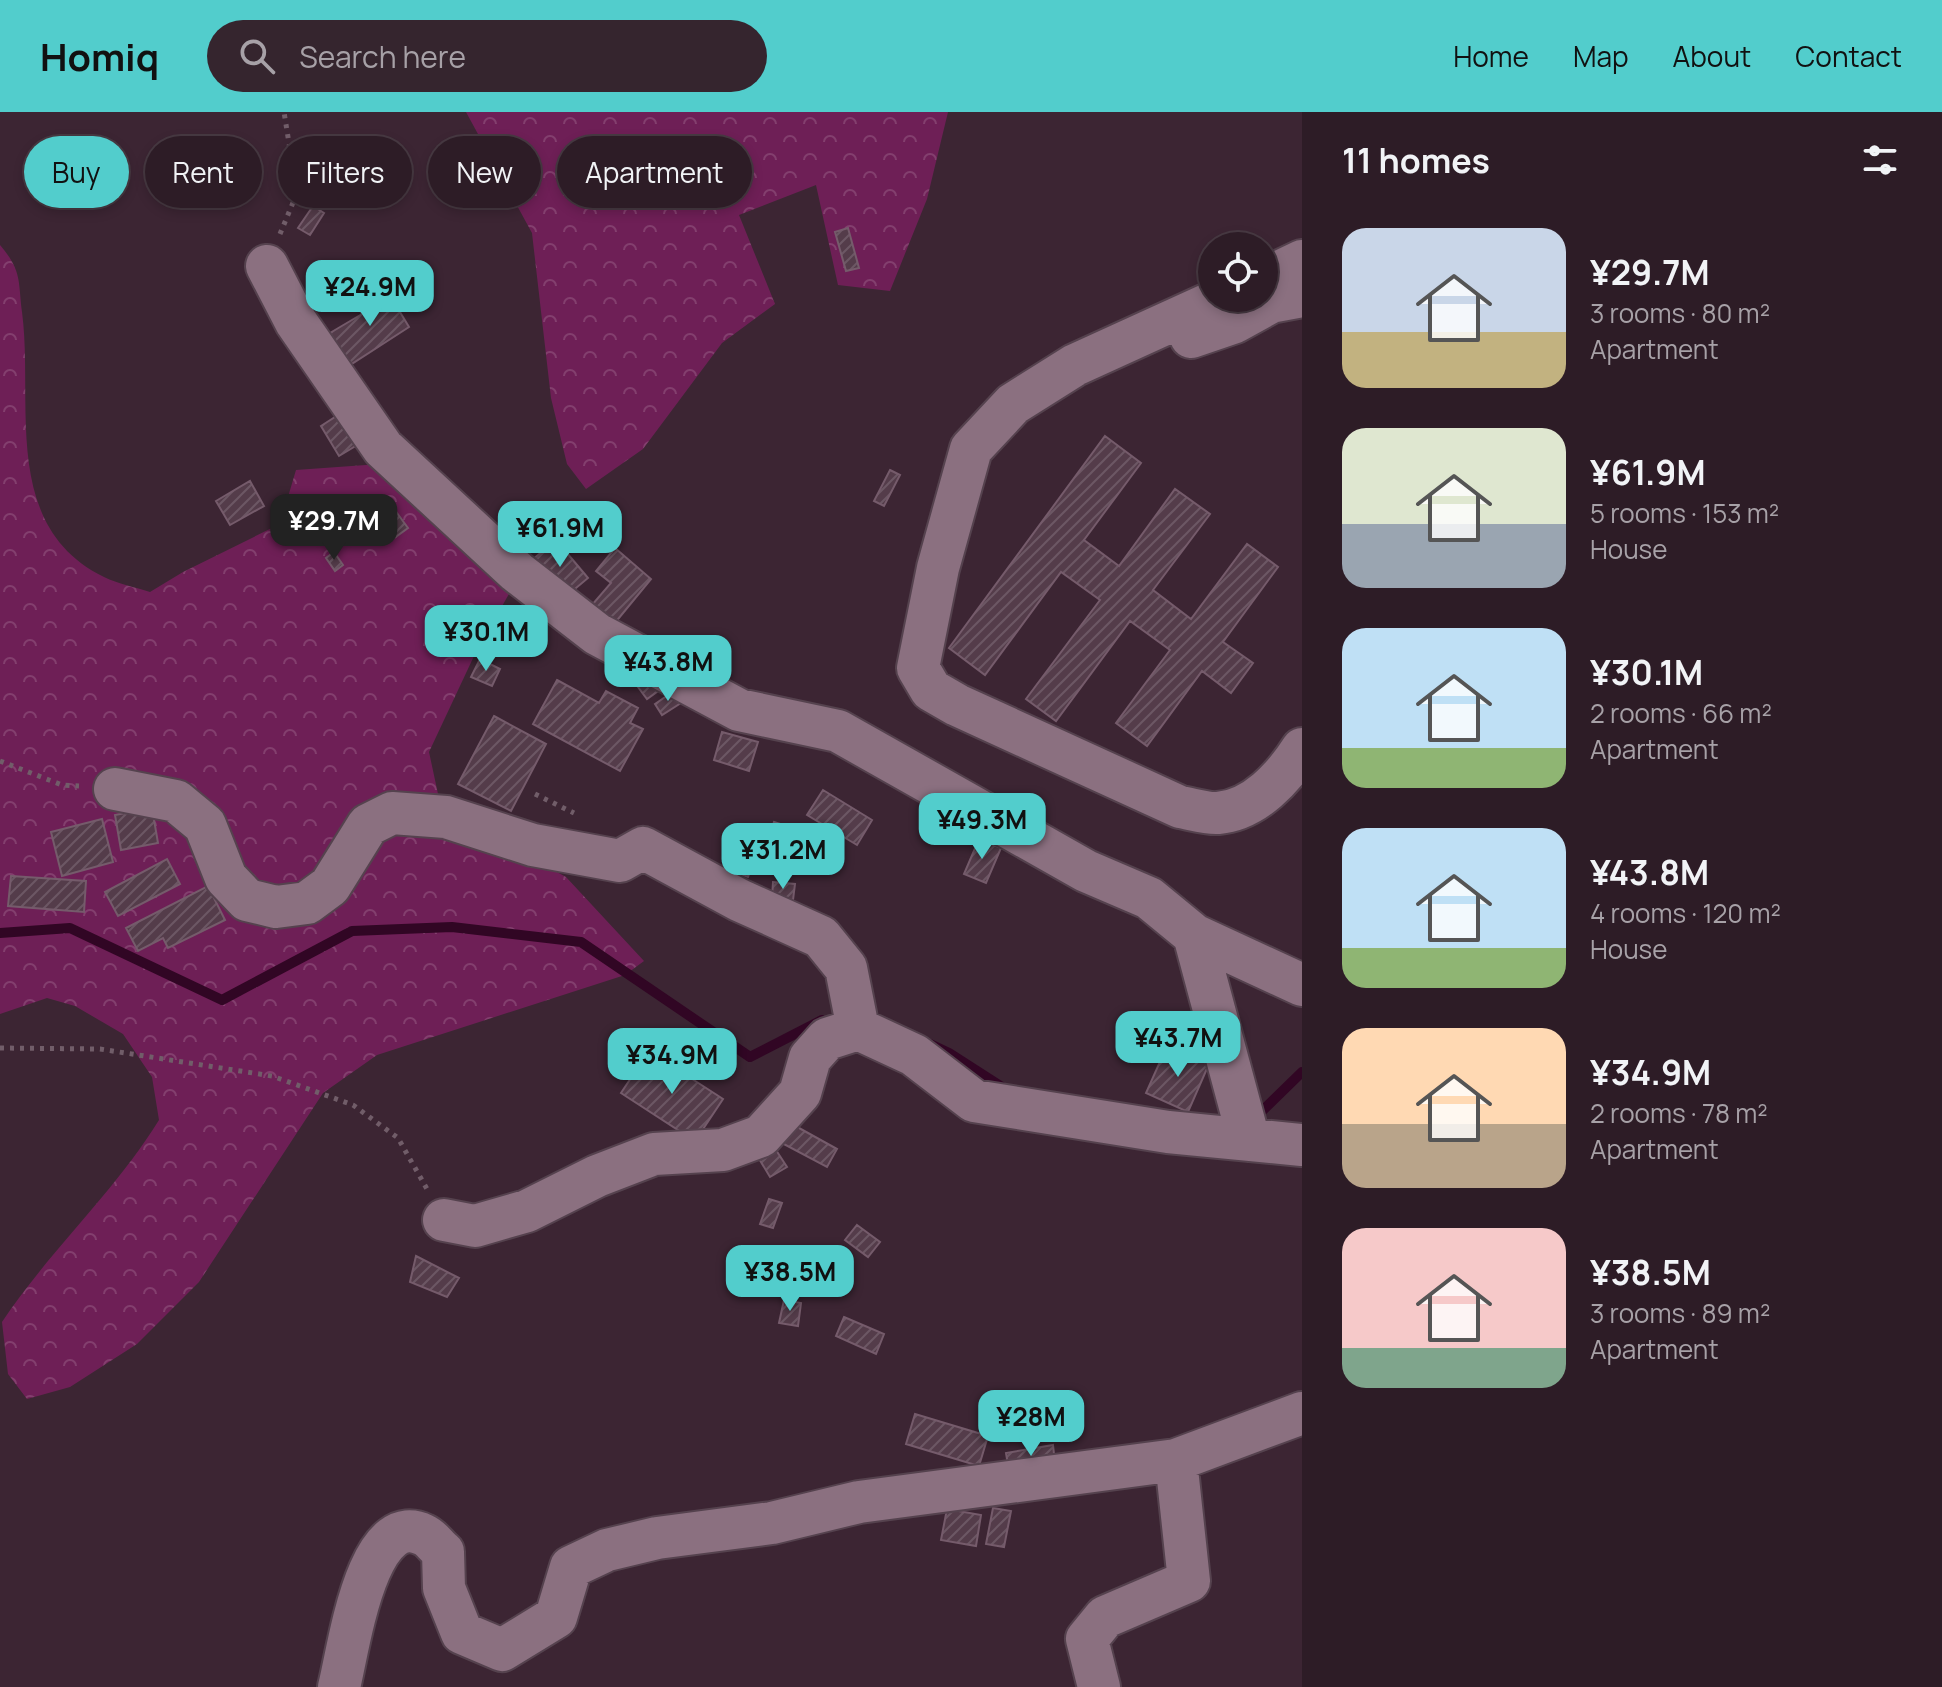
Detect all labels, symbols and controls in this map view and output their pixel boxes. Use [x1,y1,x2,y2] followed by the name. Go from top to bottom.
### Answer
[207,20,767,92] search box
[40,30,159,82] text: Homiq
[235,34,279,78] icon: search
[299,36,466,77] text: Search here
[1453,37,1529,75] text: Home
[1573,37,1629,75] text: Map
[1673,37,1751,75] text: About
[1795,37,1902,75] text: Contact
[24,136,129,208] chip: Buy
[145,136,262,208] chip: Rent
[278,136,412,208] chip: Filters
[428,136,541,208] chip: New
[557,136,752,208] chip: Apartment
[1342,137,1490,183] text: 11 homes
[1858,138,1902,182] icon: filters
[1198,232,1278,312] map controls
[1198,232,1278,312] button: locate
[1590,249,1710,295] text: ¥29.7M
[305,260,435,328] pin: ¥24.9M
[1406,260,1502,356] icon: home
[324,268,416,304] text: ¥24.9M
[1590,295,1770,331] text: 3 rooms · 80 m²
[1590,331,1719,367] text: Apartment
[1590,449,1705,495] text: ¥61.9M
[1406,460,1502,556] icon: home
[269,494,399,562] pin: ¥29.7M
[1590,495,1779,531] text: 5 rooms · 153 m²
[495,501,625,569] pin: ¥61.9M
[288,502,380,538] text: ¥29.7M
[516,509,604,545] text: ¥61.9M
[1590,531,1667,567] text: House
[421,605,551,673] pin: ¥30.1M
[443,613,529,649] text: ¥30.1M
[603,635,733,703] pin: ¥43.8M
[622,643,714,679] text: ¥43.8M
[1590,649,1703,695] text: ¥30.1M
[1406,660,1502,756] icon: home
[1590,695,1772,731] text: 2 rooms · 66 m²
[1590,731,1719,767] text: Apartment
[917,793,1047,861] pin: ¥49.3M
[937,801,1027,837] text: ¥49.3M
[718,823,848,891] pin: ¥31.2M
[740,831,826,867] text: ¥31.2M
[1590,849,1709,895] text: ¥43.8M
[1406,860,1502,956] icon: home
[1590,895,1781,931] text: 4 rooms · 120 m²
[1590,931,1667,967] text: House
[1113,1011,1243,1079] pin: ¥43.7M
[1133,1019,1223,1055] text: ¥43.7M
[607,1028,737,1096] pin: ¥34.9M
[626,1036,718,1072] text: ¥34.9M
[1590,1049,1711,1095] text: ¥34.9M
[1406,1060,1502,1156] icon: home
[1590,1095,1768,1131] text: 2 rooms · 78 m²
[1590,1131,1719,1167] text: Apartment
[725,1245,855,1313] pin: ¥38.5M
[1590,1249,1711,1295] text: ¥38.5M
[744,1253,836,1289] text: ¥38.5M
[1406,1260,1502,1356] icon: home
[1590,1295,1770,1331] text: 3 rooms · 89 m²
[1590,1331,1719,1367] text: Apartment
[984,1390,1078,1458] pin: ¥28M
[996,1398,1066,1434] text: ¥28M

